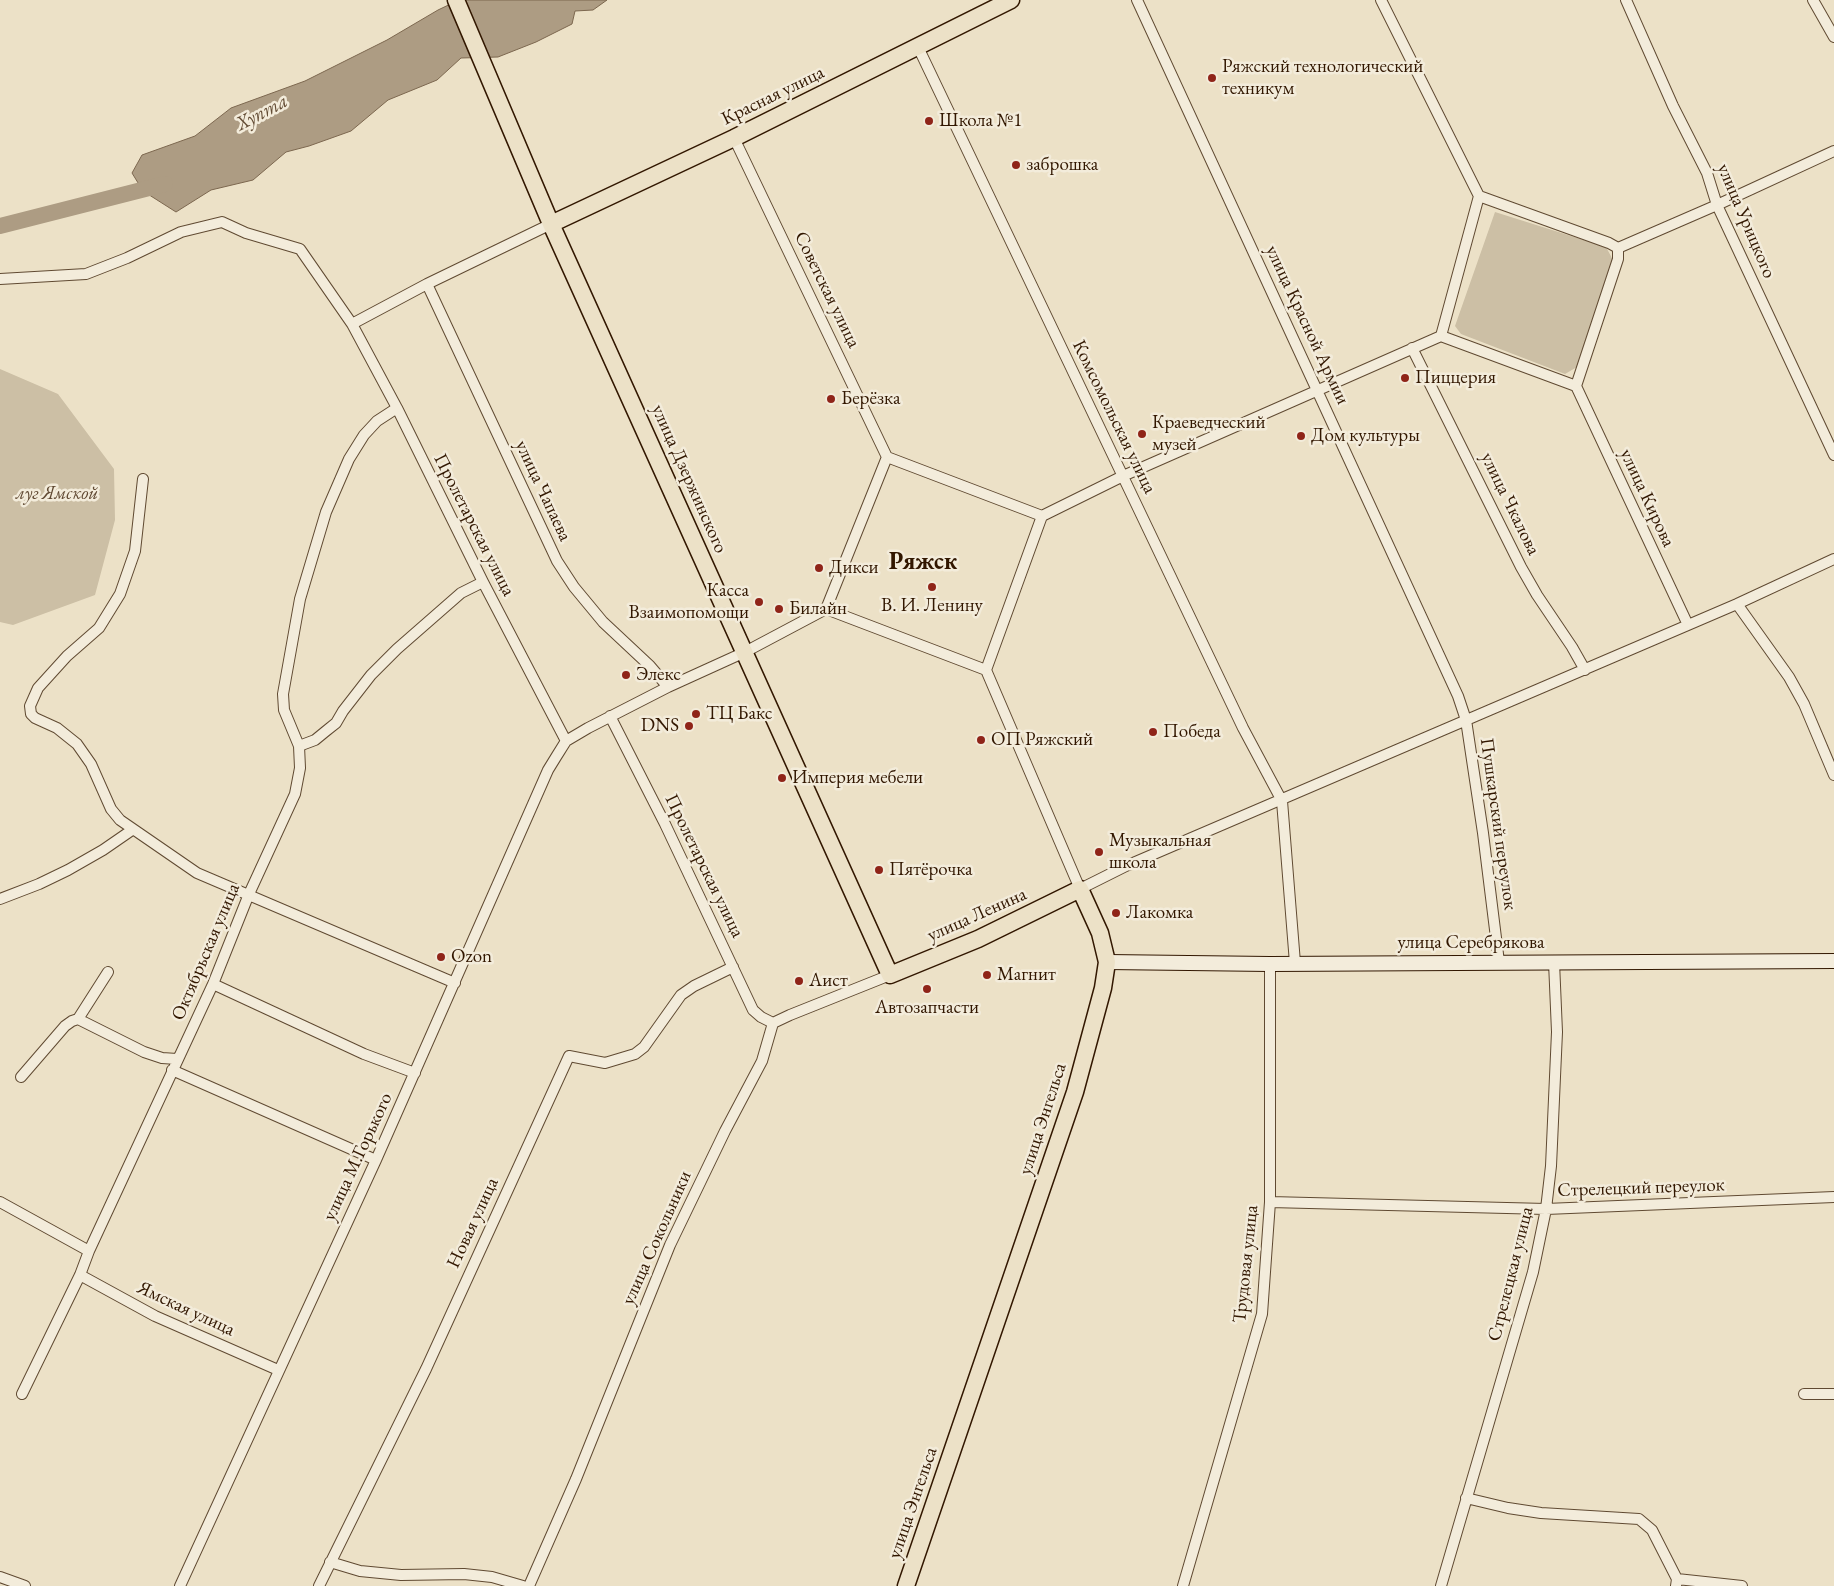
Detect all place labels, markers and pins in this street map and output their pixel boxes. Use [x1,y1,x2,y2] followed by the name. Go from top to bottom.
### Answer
[1222,56,1423,100] place label: Ряжский технологический техникум
[1206,72,1218,84] marker: Ряжский технологический техникум
[939,110,1022,132] place label: Школа №1
[923,115,935,127] marker: Школа №1
[1026,154,1098,176] place label: заброшка
[1010,159,1022,171] marker: заброшка
[1415,367,1496,389] place label: Пиццерия
[1399,372,1411,384] marker: Пиццерия
[841,388,900,410] place label: Берёзка
[825,393,837,405] marker: Берёзка
[1152,412,1265,456] place label: Краеведческий музей
[1311,425,1420,447] place label: Дом культуры
[1136,428,1148,440] marker: Краеведческий музей
[1295,430,1307,442] marker: Дом культуры
[829,557,879,579] place label: Дикси
[813,562,825,574] marker: Дикси
[628,580,749,624] place label: Касса Взаимопомощи
[926,581,938,593] marker: В. И. Ленину
[881,595,983,617] place label: В. И. Ленину
[753,596,765,608] marker: Касса Взаимопомощи
[789,598,847,620] place label: Билайн
[773,603,785,615] marker: Билайн
[636,664,681,686] place label: Элекс
[620,669,632,681] marker: Элекс
[706,703,772,725] place label: ТЦ Бакс
[690,708,702,720] marker: ТЦ Бакс
[641,715,679,737] place label: DNS
[683,720,695,732] marker: DNS
[1163,721,1221,743] place label: Победа
[1147,726,1159,738] marker: Победа
[991,729,1093,751] place label: ОП Ряжский
[975,734,987,746] marker: ОП Ряжский
[792,767,923,789] place label: Империя мебели
[776,772,788,784] marker: Империя мебели
[1109,830,1211,874] place label: Музыкальная школа
[1093,846,1105,858] marker: Музыкальная школа
[889,859,973,881] place label: Пятёрочка
[873,864,885,876] marker: Пятёрочка
[1126,902,1193,924] place label: Лакомка
[1110,907,1122,919] marker: Лакомка
[451,946,492,968] place label: Ozon
[435,951,447,963] marker: Ozon
[997,964,1056,986] place label: Магнит
[981,969,993,981] marker: Магнит
[809,970,848,992] place label: Аист
[793,975,805,987] marker: Аист
[921,983,933,995] marker: Автозапчасти
[875,997,979,1019] place label: Автозапчасти

